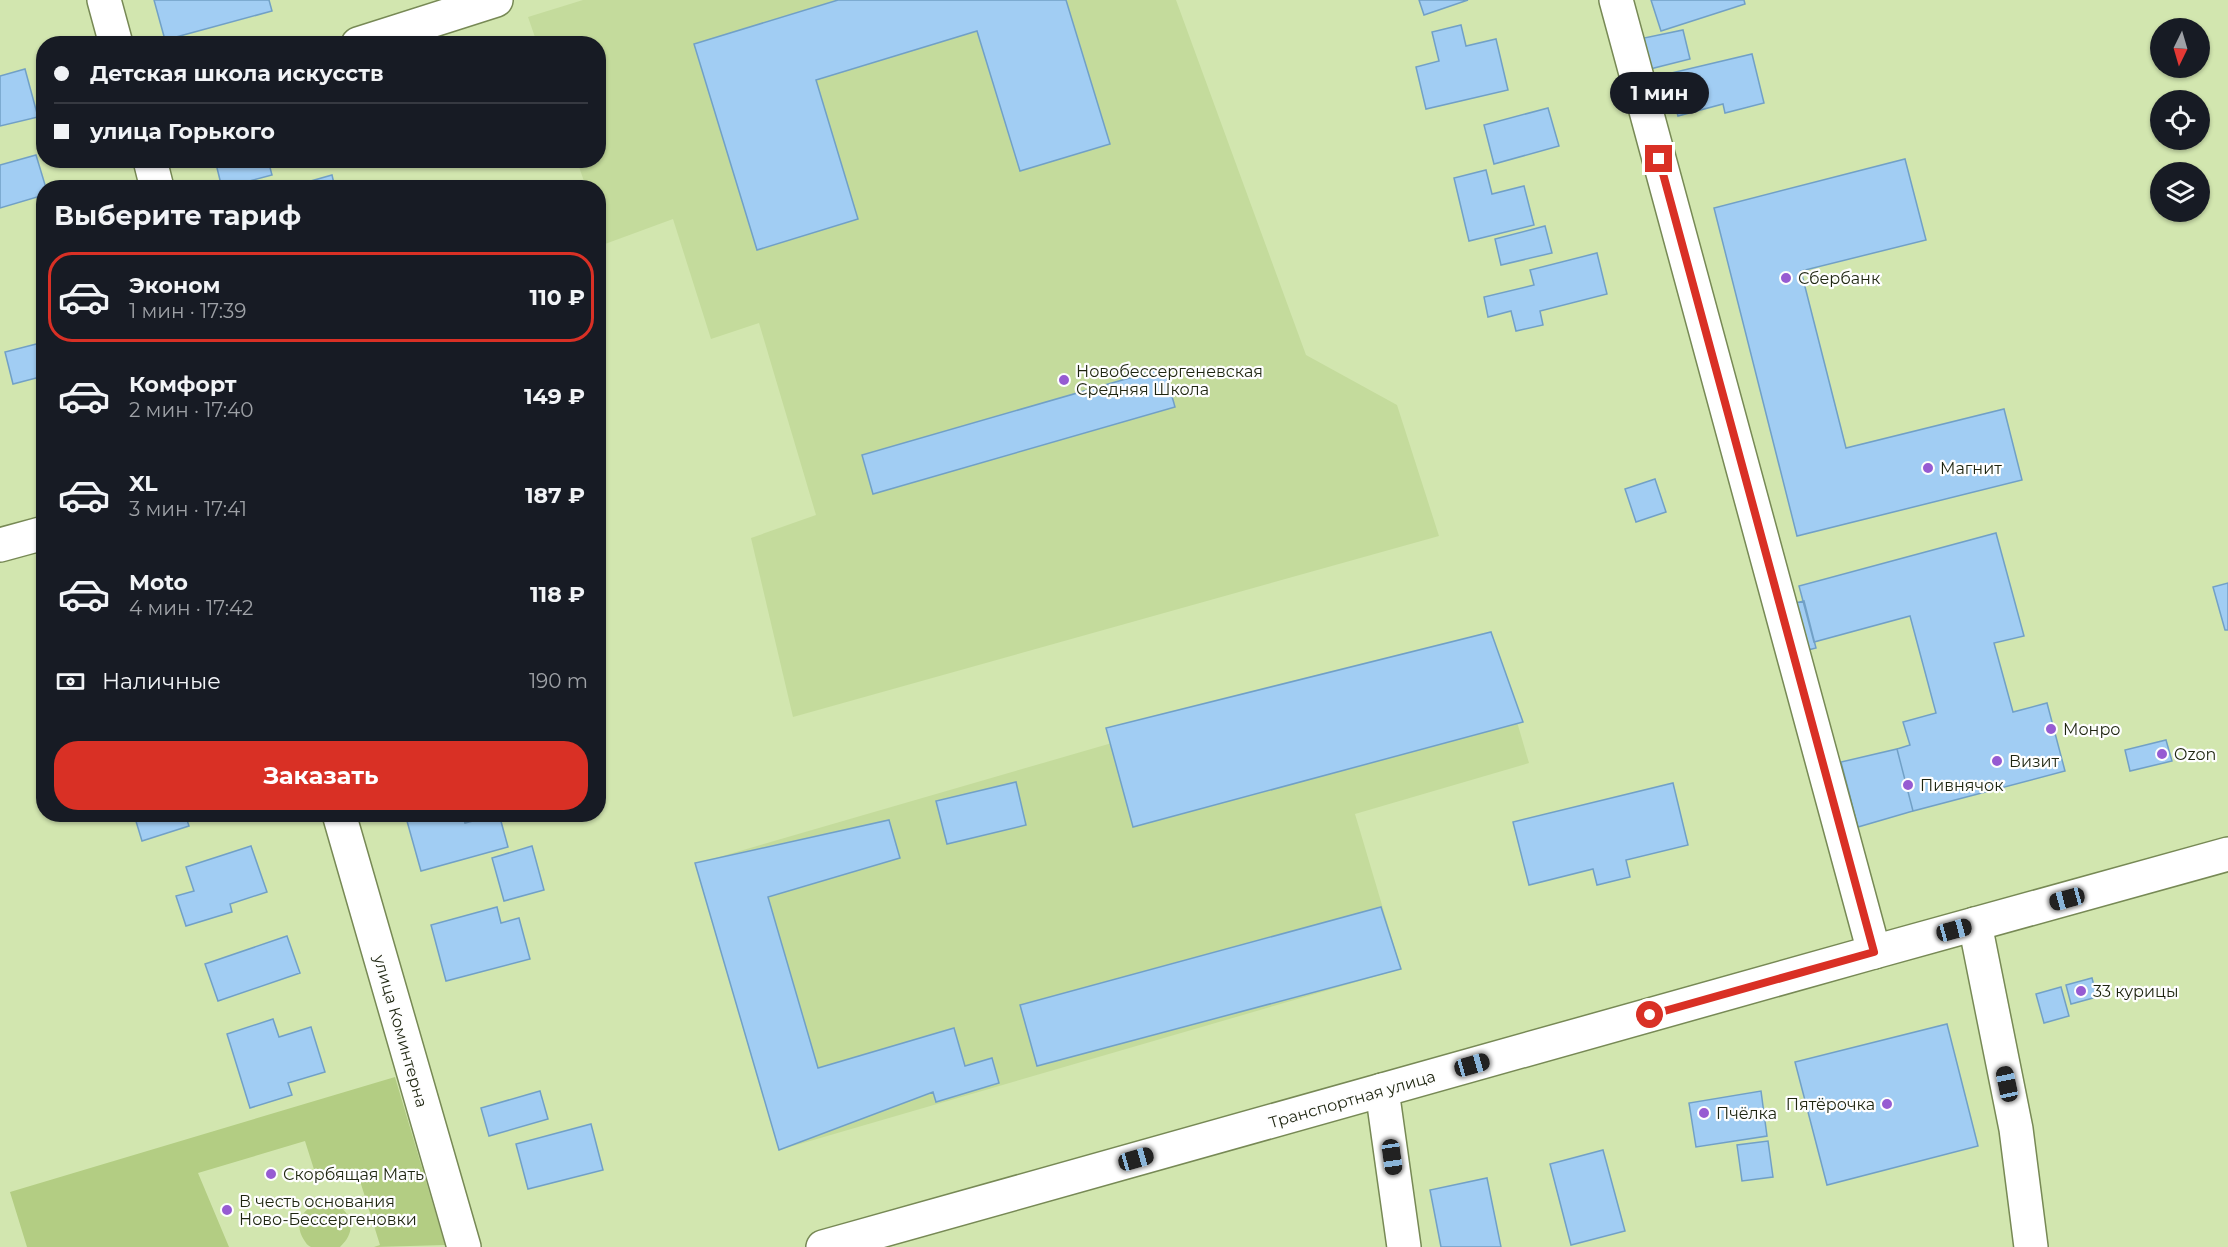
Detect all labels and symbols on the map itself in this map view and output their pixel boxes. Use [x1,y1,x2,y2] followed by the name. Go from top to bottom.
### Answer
[2150,18,2210,78] north arrow
[1610,72,1708,114] callout: 1 мин
[1645,145,1672,172] route end
[1798,269,1881,288] place label: Сбербанк
[1779,271,1793,285] marker: Сбербанк
[1076,362,1263,399] place label: Новобессергеневская Средняя Школа
[1057,373,1071,387] marker: Новобессергеневская Средняя Школа
[1940,459,2002,478] place label: Магнит
[1921,461,1935,475] marker: Магнит
[2063,720,2121,739] place label: Монро
[2044,722,2058,736] marker: Монро
[2174,745,2216,764] place label: Ozon
[2155,747,2169,761] marker: Ozon
[2009,752,2060,771] place label: Визит
[1990,754,2004,768] marker: Визит
[1920,776,2004,795] place label: Пивнячок
[1901,778,1915,792] marker: Пивнячок
[2047,886,2087,912] car
[1934,917,1974,943] car
[369,952,431,1110] street label: улица Коминтерна
[2093,982,2179,1001] place label: 33 курицы
[2074,984,2088,998] marker: 33 курицы
[1636,1001,1663,1028] route start
[1452,1051,1492,1079] car
[1994,1065,2020,1103] car
[1267,1067,1438,1132] street label: Транспортная улица
[1786,1095,1875,1114] place label: Пятёрочка
[1880,1097,1894,1111] marker: Пятёрочка
[1716,1104,1777,1123] place label: Пчёлка
[1697,1106,1711,1120] marker: Пчёлка
[1381,1138,1403,1176] car
[1116,1145,1156,1173] car
[283,1165,424,1184] place label: Скорбящая Мать
[264,1167,278,1181] marker: Скорбящая Мать
[239,1192,417,1229] place label: В честь основания Ново-Бессергеновки
[220,1203,234,1217] marker: В честь основания Ново-Бессергеновки

